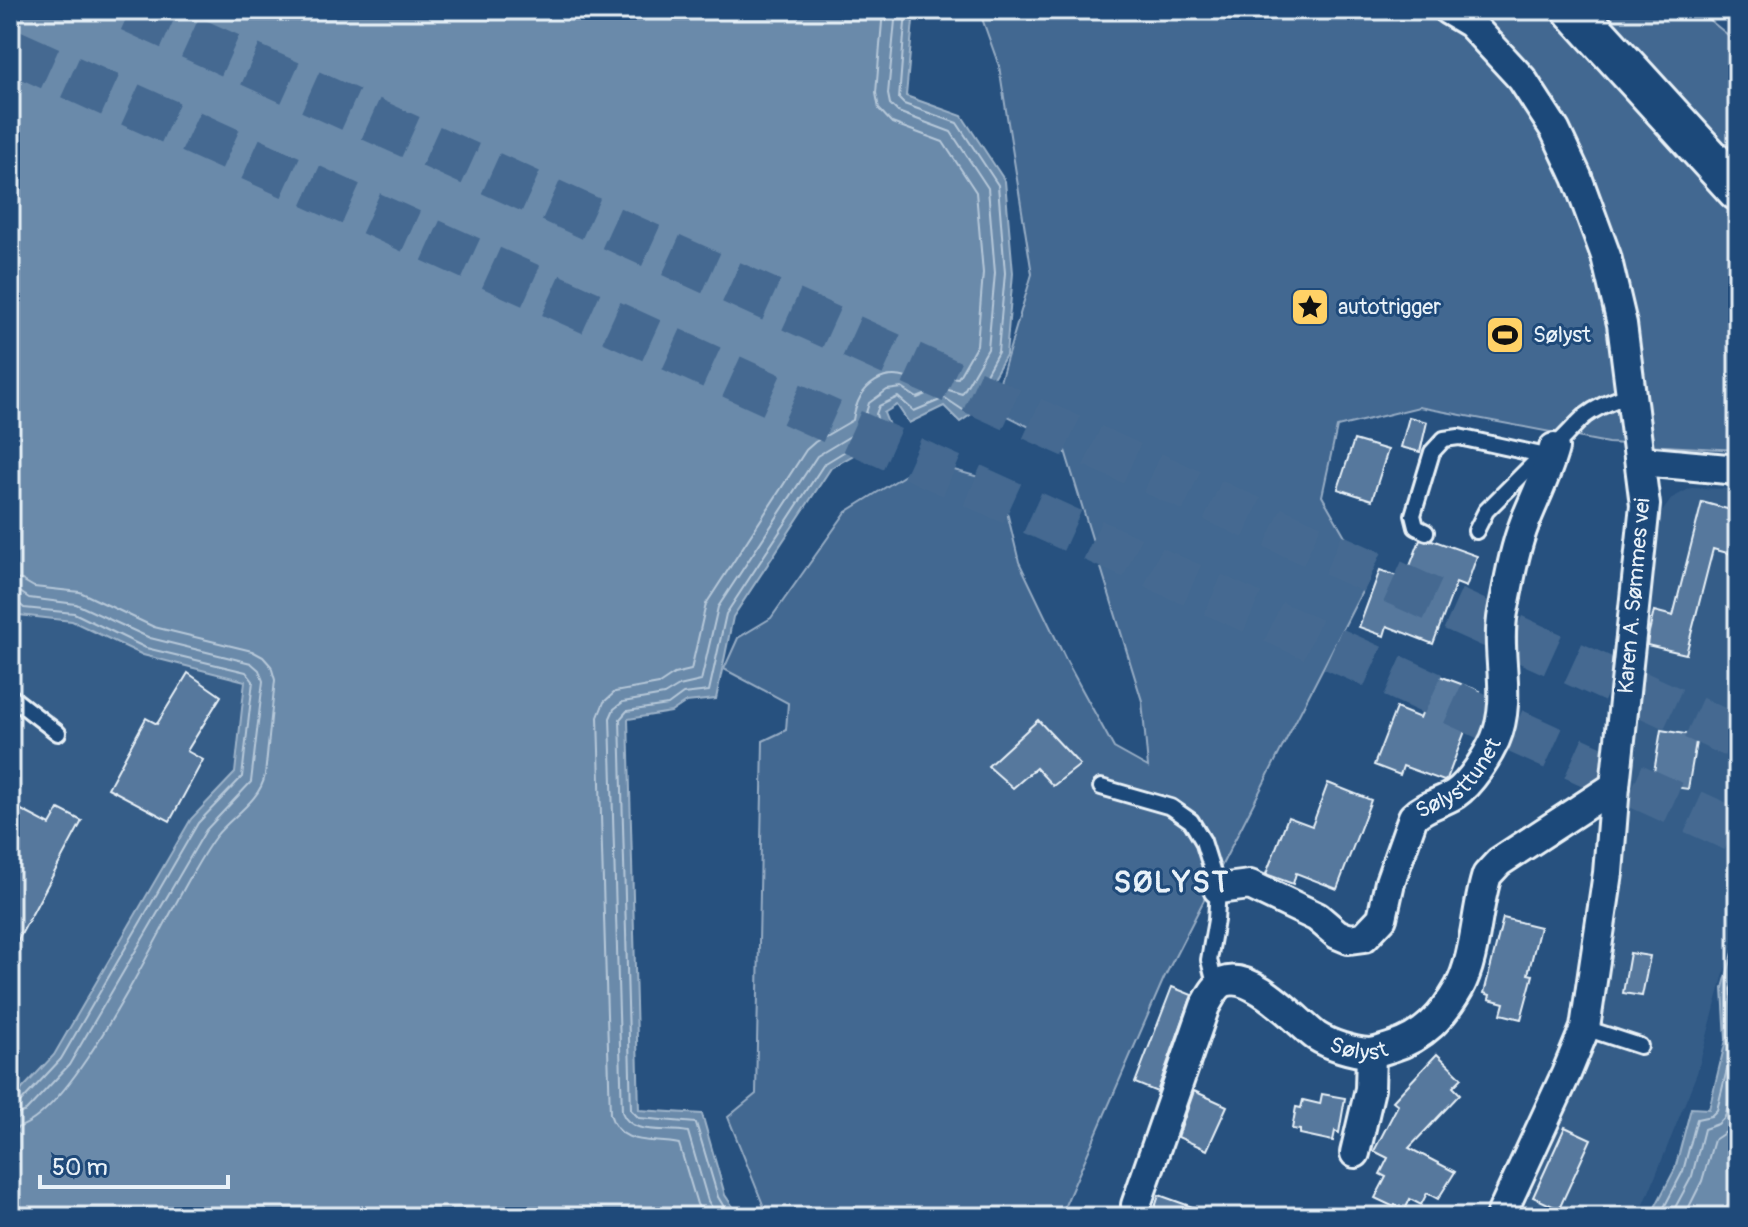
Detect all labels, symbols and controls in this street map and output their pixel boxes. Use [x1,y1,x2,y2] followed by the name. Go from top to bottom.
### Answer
[1289,286,1331,328] place icon: autotrigger
[1338,293,1441,321] place label: autotrigger
[1484,314,1526,356] sports icon: Sølyst
[1533,321,1591,349] place label: Sølyst
[1612,497,1657,695] street label: Karen A. Sømmes vei
[1410,733,1508,825] street label: Sølysttunet
[1113,864,1231,901] district label: SØLYST
[1326,1031,1392,1067] street label: Sølyst
[40,1139,228,1189] scale bar
[52,1153,108,1182] text: 50 m

